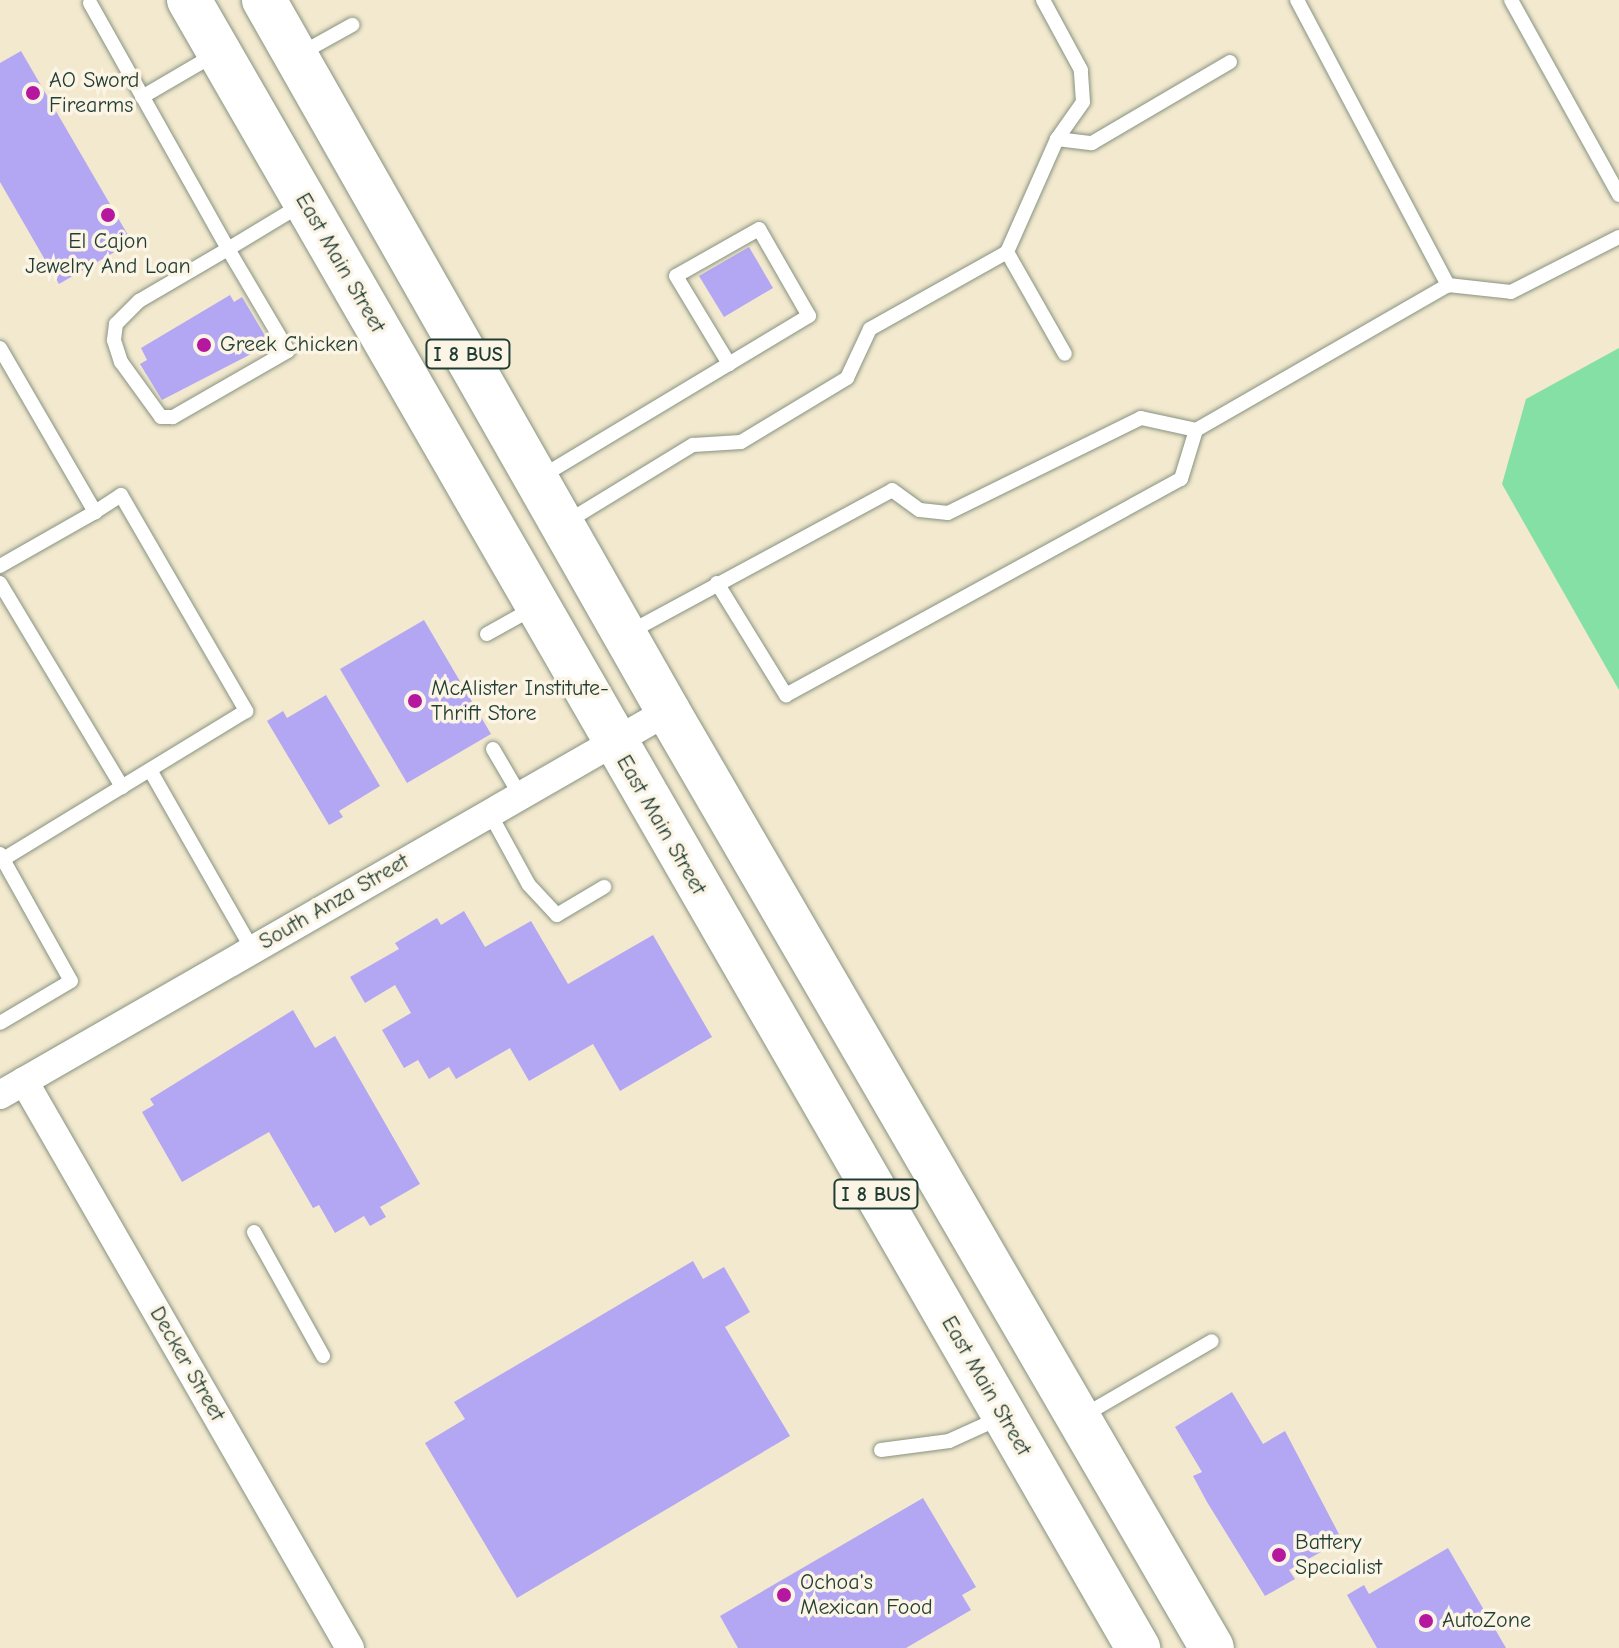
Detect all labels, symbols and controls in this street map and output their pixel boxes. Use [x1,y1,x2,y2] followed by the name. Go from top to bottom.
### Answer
[49,67,139,118] place label: AO Sword Firearms
[24,84,42,102] marker: AO Sword Firearms
[289,189,391,337] street label: East Main Street
[99,206,117,224] marker: El Cajon Jewelry And Loan
[25,228,191,280] place label: El Cajon Jewelry And Loan
[220,332,358,358] place label: Greek Chicken
[195,336,213,354] marker: Greek Chicken
[424,338,512,370] road number: I 8 BUS
[431,675,609,726] place label: McAlister Institute- Thrift Store
[406,692,424,710] marker: McAlister Institute- Thrift Store
[610,751,712,899] street label: East Main Street
[255,849,413,955] street label: South Anza Street
[832,1178,920,1210] road number: I 8 BUS
[144,1302,230,1426] street label: Decker Street
[935,1312,1037,1460] street label: East Main Street
[1295,1529,1382,1580] place label: Battery Specialist
[1270,1546,1288,1564] marker: Battery Specialist
[800,1569,933,1620] place label: Ochoa's Mexican Food
[775,1586,793,1604] marker: Ochoa's Mexican Food
[1442,1608,1531,1634] place label: AutoZone
[1417,1612,1435,1630] marker: AutoZone

